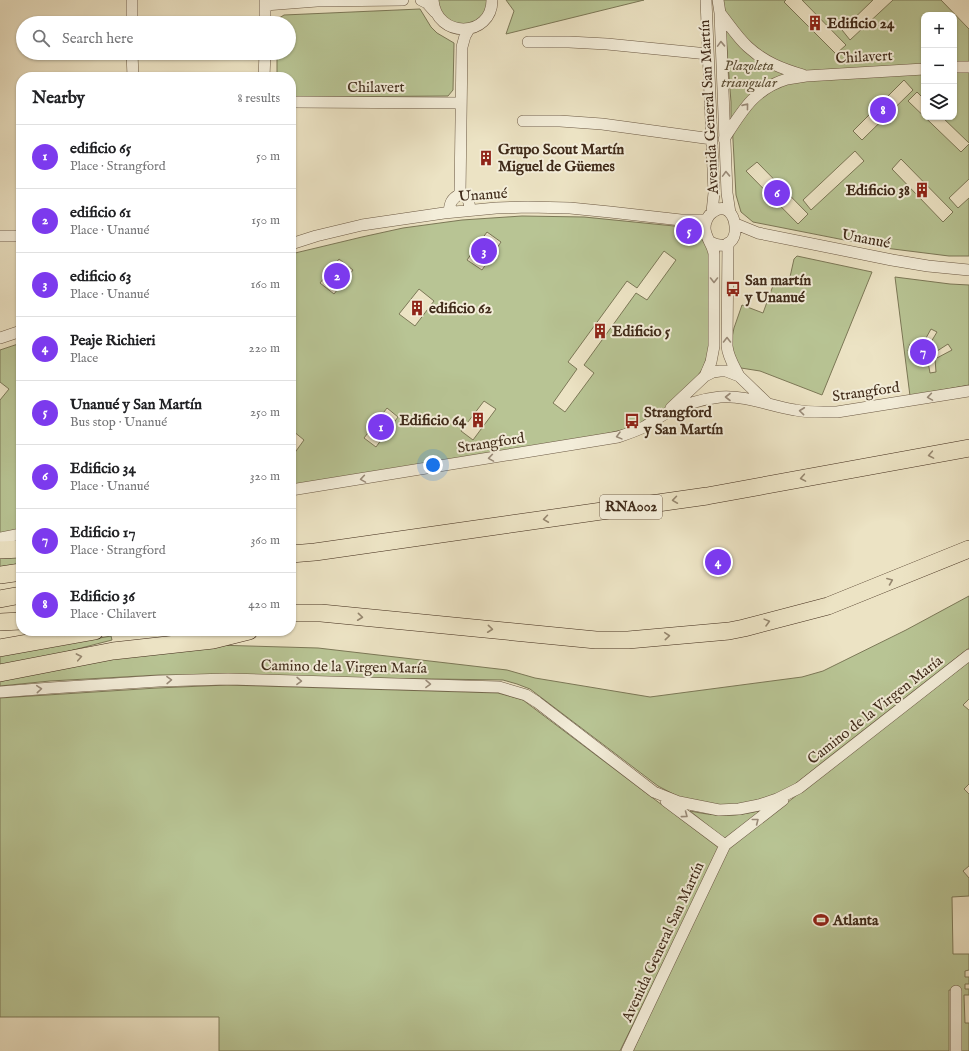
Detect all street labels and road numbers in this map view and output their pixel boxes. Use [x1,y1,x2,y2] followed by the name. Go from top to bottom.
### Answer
[695,19,723,196] street label: Avenida General San Martín
[835,46,893,68] street label: Chilavert
[347,78,405,97] street label: Chilavert
[458,184,508,206] street label: Unanué
[840,225,892,253] street label: Unanué
[831,378,902,406] street label: Strangford
[456,428,527,458] street label: Strangford
[600,495,662,519] road number: RNA002
[804,651,947,769] street label: Camino de la Virgen María
[261,656,428,678] street label: Camino de la Virgen María
[617,859,709,1026] street label: Avenida General San Martín

